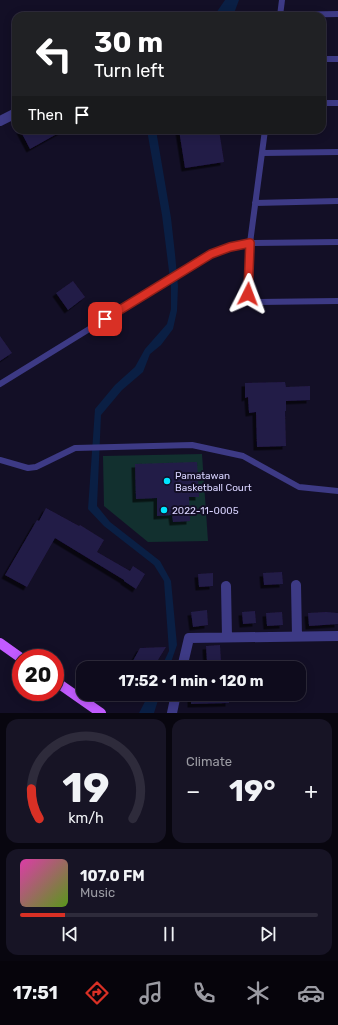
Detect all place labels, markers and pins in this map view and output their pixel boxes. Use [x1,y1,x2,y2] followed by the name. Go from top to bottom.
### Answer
[88,302,122,336] pin
[175,470,252,494] place label: Pamatawan Basketball Court
[162,476,172,486] marker: Pamatawan Basketball Court
[159,505,169,515] marker: 2022-11-0005
[172,505,239,517] place label: 2022-11-0005

